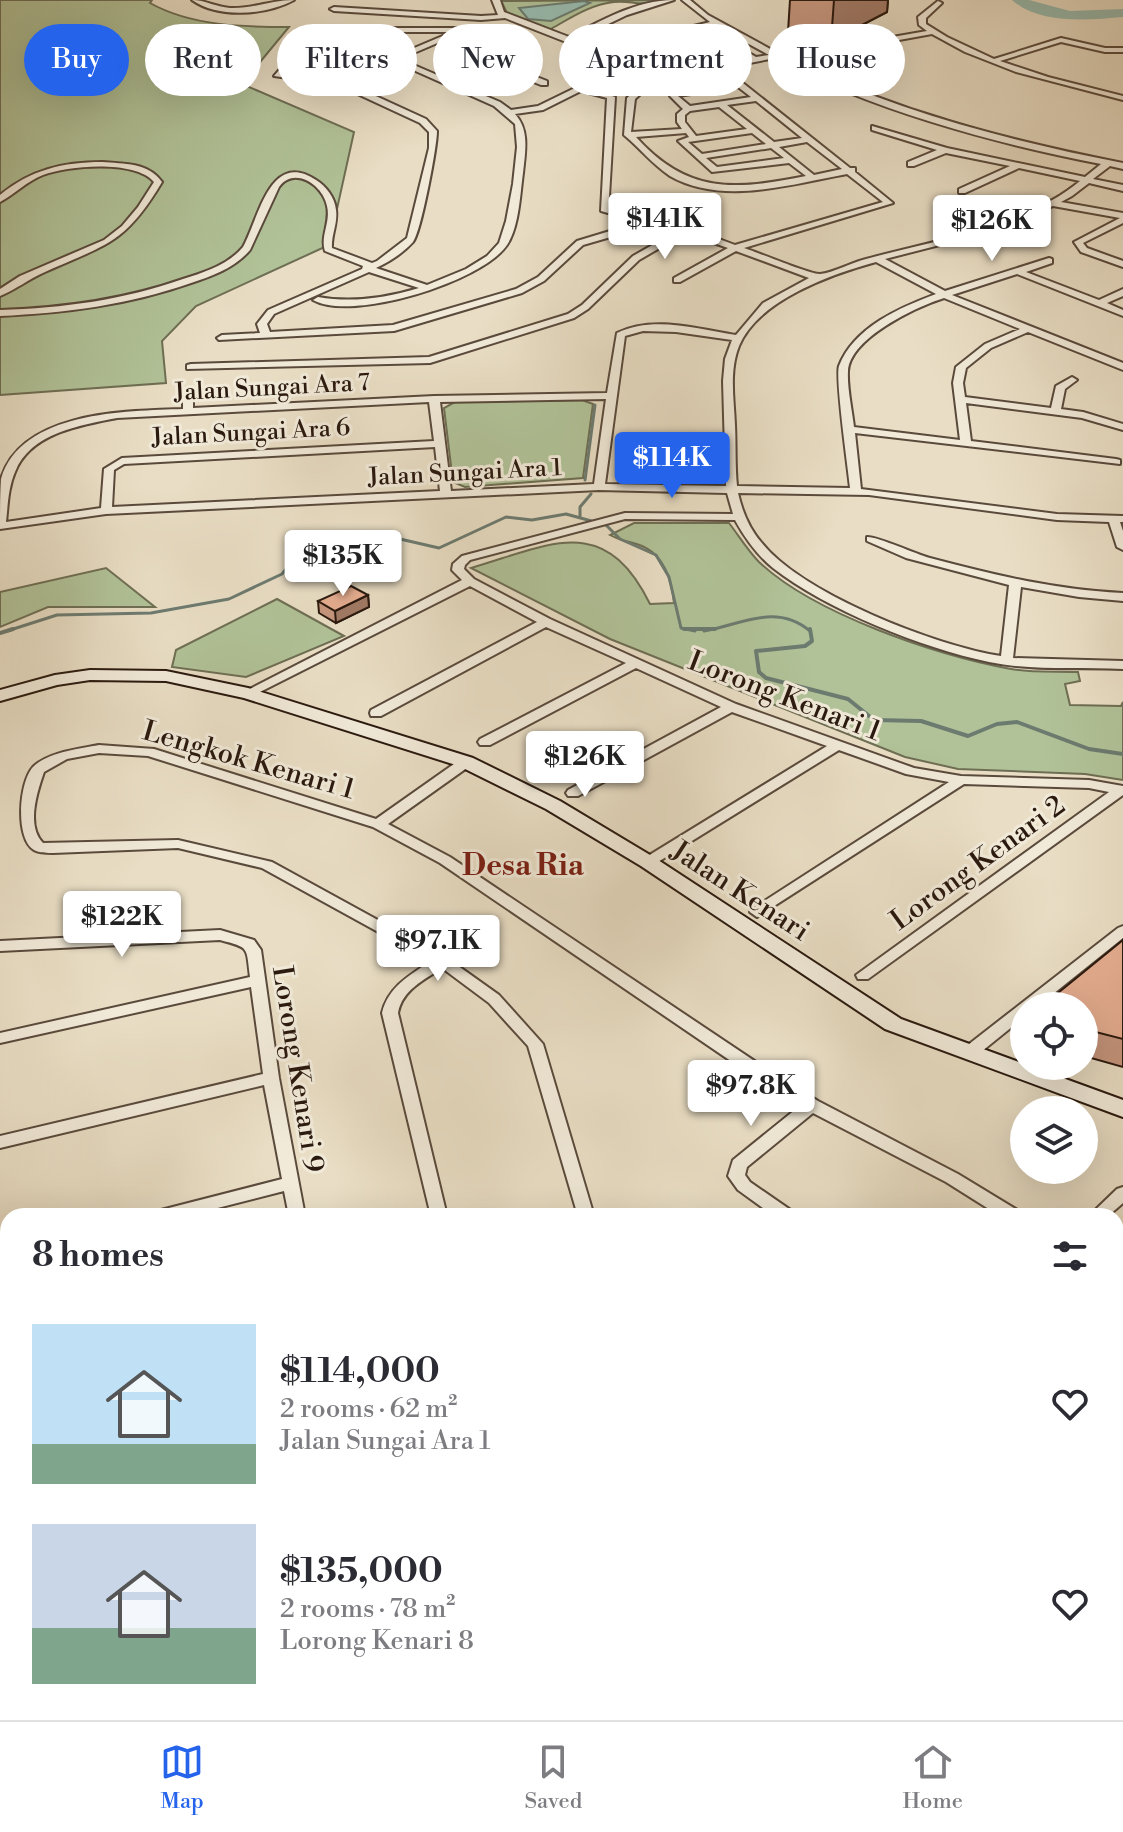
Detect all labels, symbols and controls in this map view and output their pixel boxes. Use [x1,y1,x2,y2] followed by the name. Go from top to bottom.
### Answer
[24,24,129,96] chip: Buy
[145,24,261,96] chip: Rent
[277,24,417,96] chip: Filters
[433,24,543,96] chip: New
[559,24,752,96] chip: Apartment
[768,24,905,96] chip: House
[609,193,721,261] pin: $141K
[936,195,1048,263] pin: $126K
[626,203,704,235] text: $141K
[951,205,1033,237] text: $126K
[172,368,371,408] street label: Jalan Sungai Ara 7
[150,413,351,453] street label: Jalan Sungai Ara 6
[616,432,728,500] pin: $114K
[633,442,711,474] text: $114K
[366,453,563,493] street label: Jalan Sungai Ara 1
[287,530,399,598] pin: $135K
[303,540,383,572] text: $135K
[683,644,886,749] street label: Lorong Kenari 1
[138,713,359,807] street label: Lengkok Kenari 1
[529,731,641,799] pin: $126K
[544,741,626,773] text: $126K
[884,788,1072,938] street label: Lorong Kenari 2
[663,833,816,949] street label: Jalan Kenari
[462,847,585,885] district label: Desa Ria
[66,891,178,959] pin: $122K
[81,901,163,933] text: $122K
[373,915,503,983] pin: $97.1K
[395,925,481,957] text: $97.1K
[264,963,331,1175] street label: Lorong Kenari 9
[1010,992,1098,1184] map controls
[1010,992,1098,1080] button: locate
[686,1060,816,1128] pin: $97.8K
[706,1070,796,1102] text: $97.8K
[1010,1096,1098,1184] button: layers
[1048,1234,1092,1278] icon: filters
[32,1235,164,1277] text: 8 homes
[280,1351,440,1393] text: $114,000
[96,1356,192,1452] icon: home
[1048,1382,1092,1426] icon: heart
[280,1393,457,1425] text: 2 rooms · 62 m²
[280,1425,490,1457] text: Jalan Sungai Ara 1
[280,1551,443,1593] text: $135,000
[96,1556,192,1652] icon: home
[1048,1582,1092,1626] icon: heart
[280,1593,455,1625] text: 2 rooms · 78 m²
[280,1625,474,1657] text: Lorong Kenari 8
[160,1740,204,1815] tab: Map
[524,1740,582,1815] tab: Saved
[902,1740,963,1815] tab: Home

